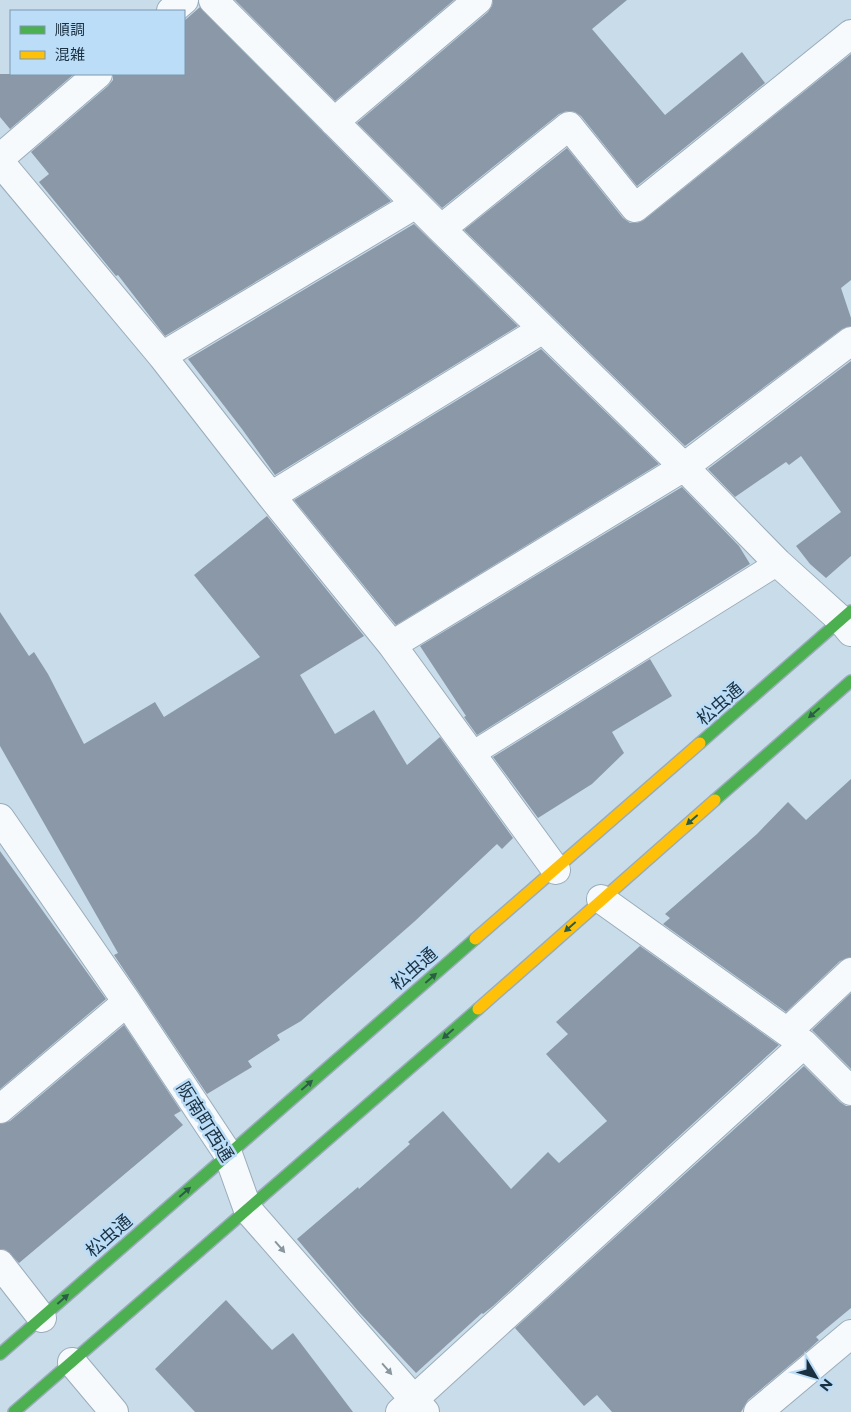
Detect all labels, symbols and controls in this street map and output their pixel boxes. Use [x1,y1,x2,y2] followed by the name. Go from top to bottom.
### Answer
[10,10,185,75] legend
[55,20,85,39] text: 順調
[55,45,85,64] text: 混雑
[692,678,748,730] street label: 松虫通
[808,707,821,718] one-way arrow
[685,814,698,825] one-way arrow
[563,921,576,932] one-way arrow
[386,943,442,995] street label: 松虫通
[424,973,437,984] one-way arrow
[442,1028,454,1040] one-way arrow
[172,1078,238,1166] street label: 阪南町西通
[301,1079,314,1090] one-way arrow
[179,1186,192,1197] one-way arrow
[81,1210,137,1262] street label: 松虫通
[274,1240,286,1252] one-way arrow
[57,1293,69,1305] one-way arrow
[791,1352,841,1402] north arrow
[382,1362,393,1375] one-way arrow
[816,1375,837,1395] text: N

